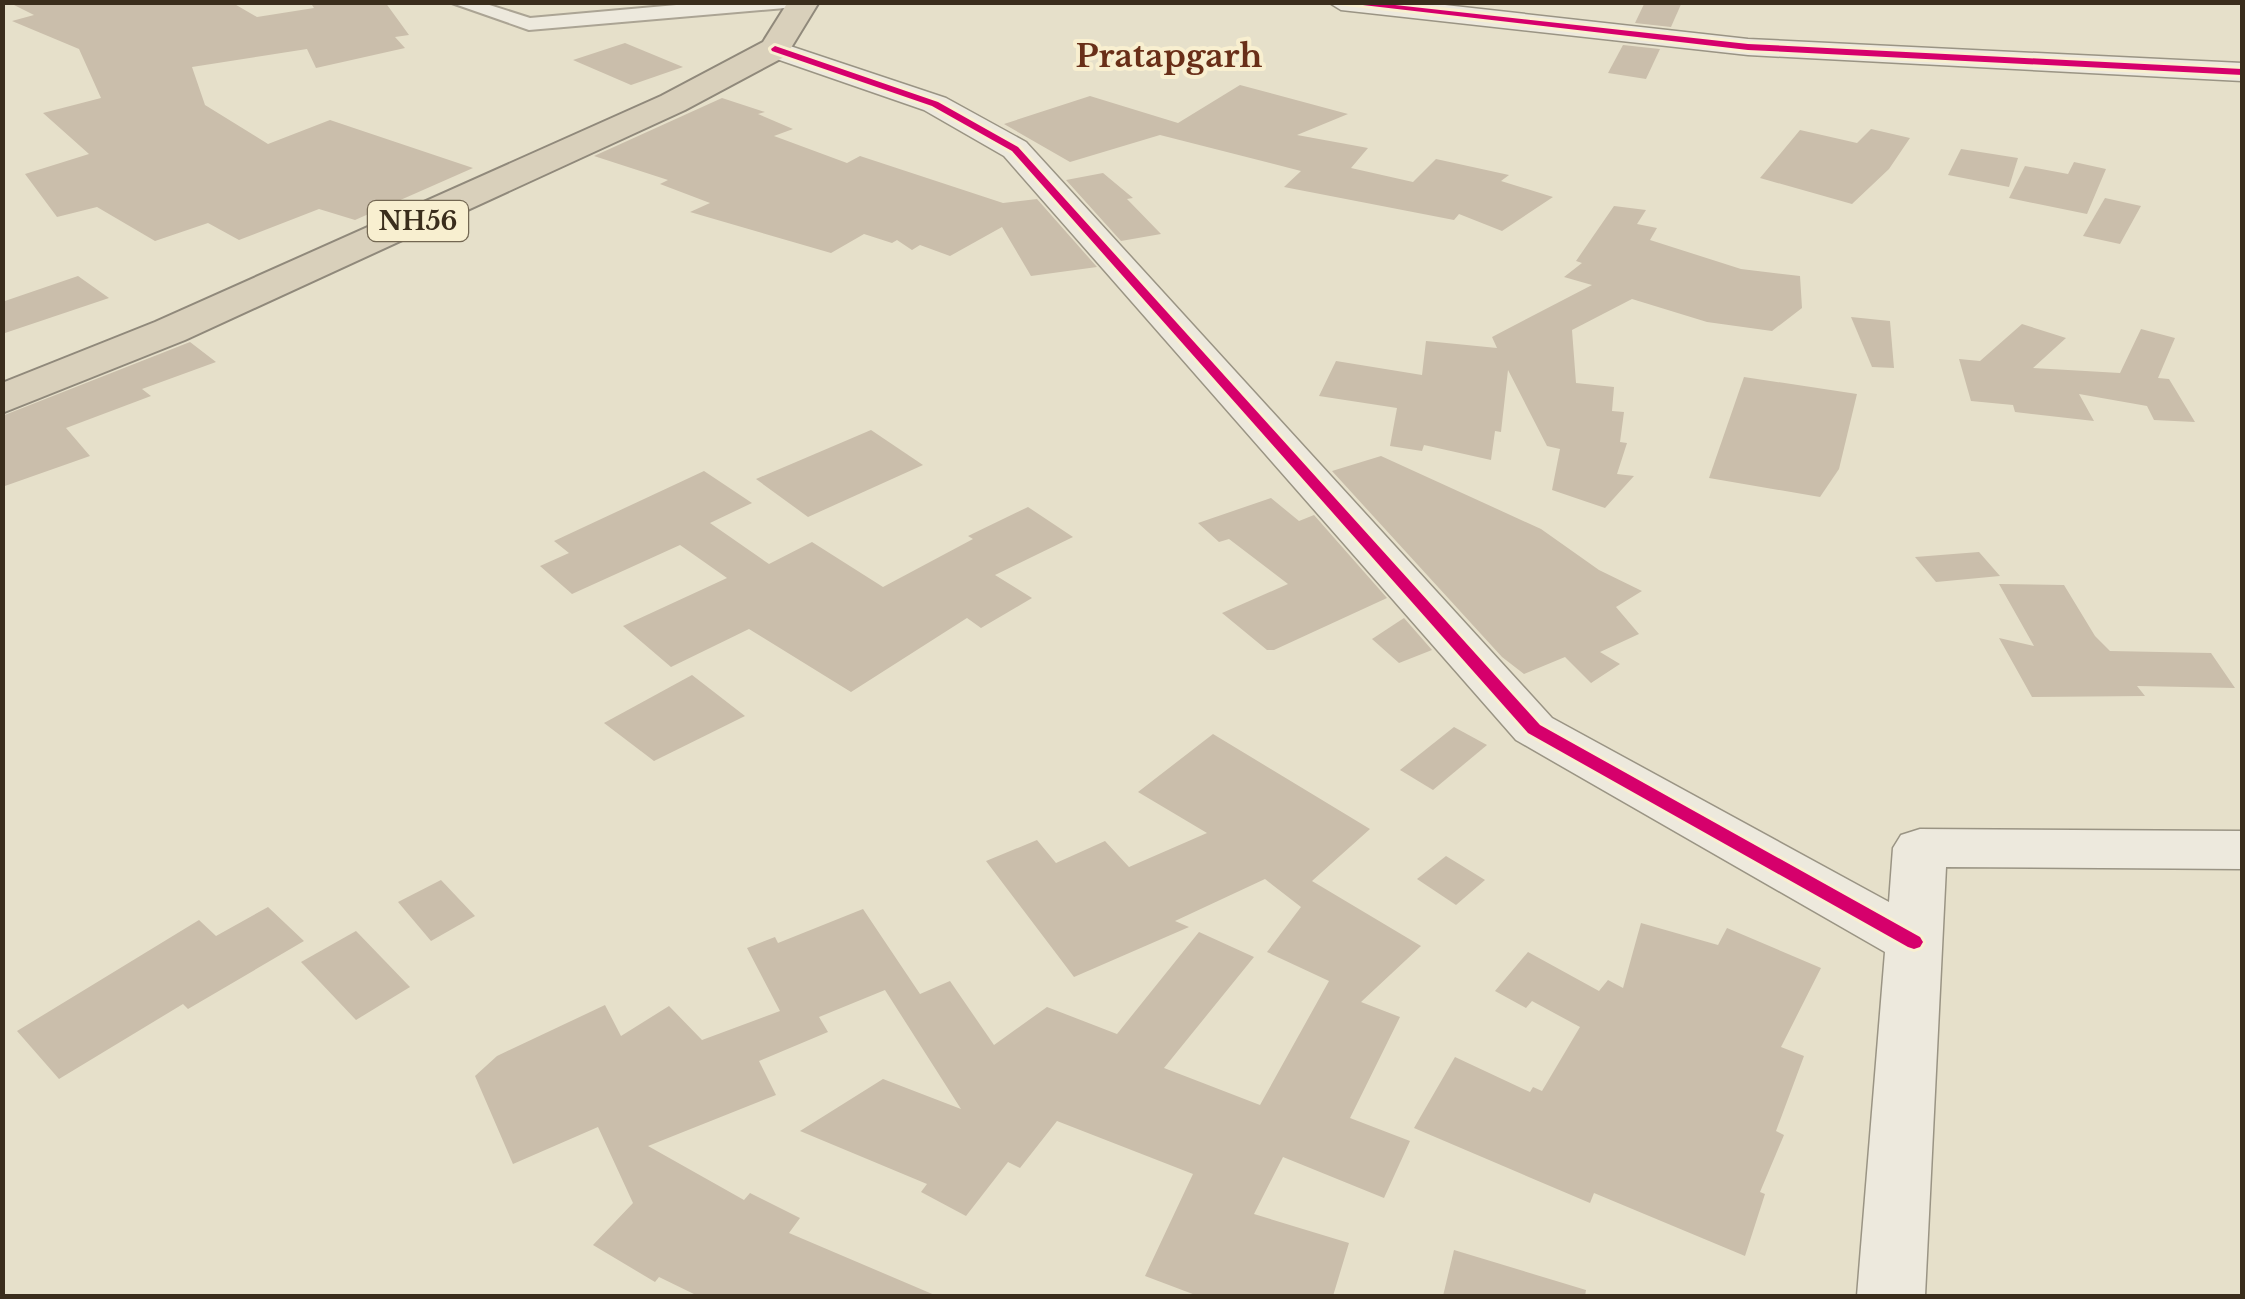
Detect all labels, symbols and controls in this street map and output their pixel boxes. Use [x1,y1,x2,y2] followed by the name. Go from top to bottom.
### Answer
[1076,36,1263,76] district label: Pratapgarh
[368,201,468,241] road number: NH56

